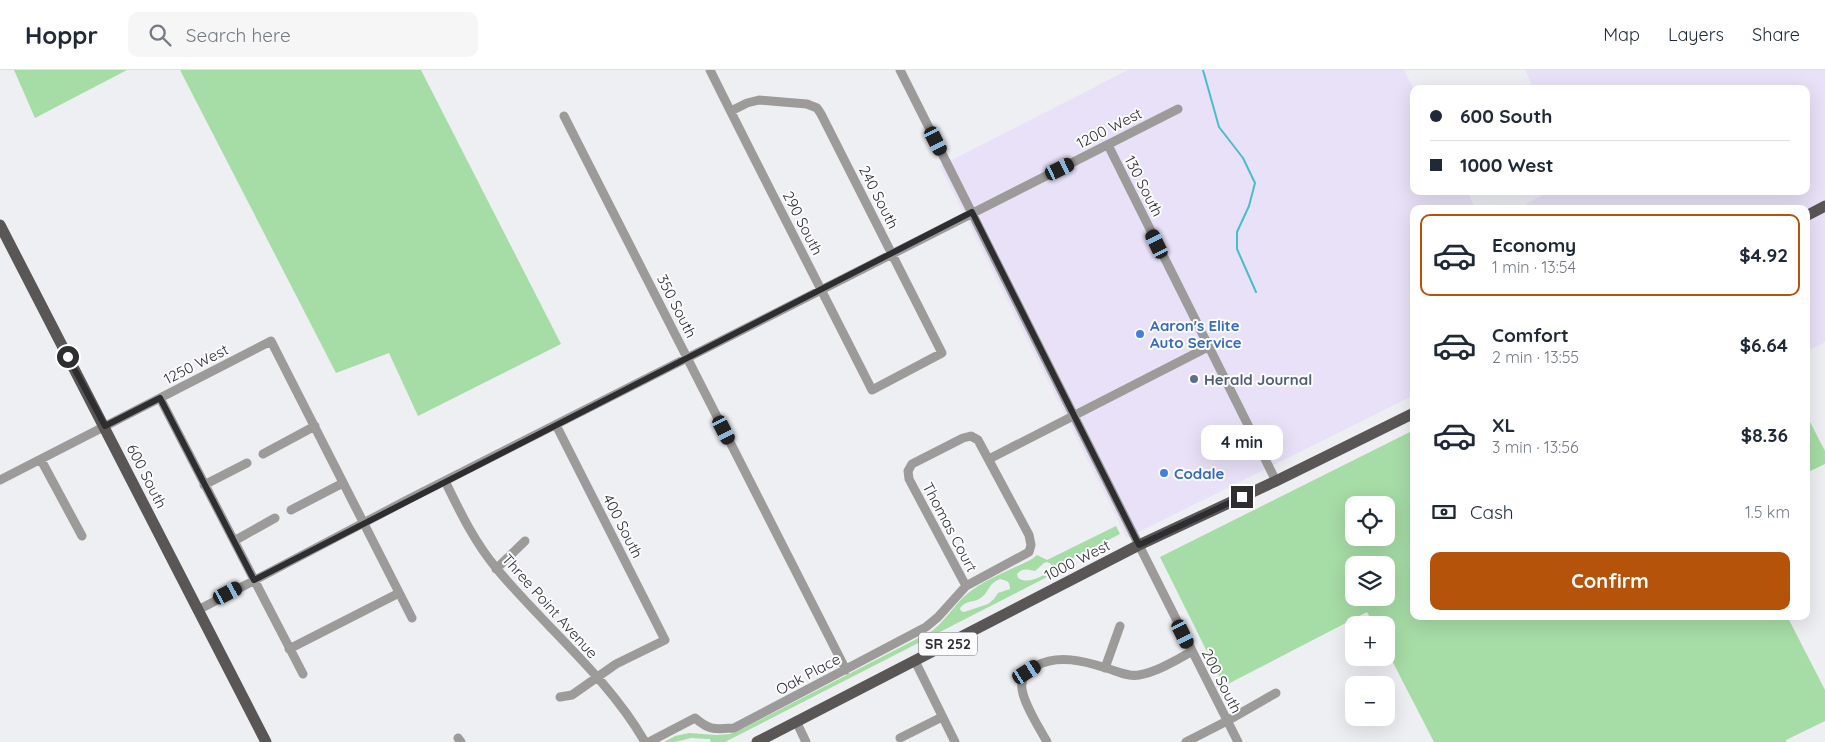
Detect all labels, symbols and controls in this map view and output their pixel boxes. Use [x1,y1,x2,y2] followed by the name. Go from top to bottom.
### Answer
[128,12,478,57] search box
[25,20,98,50] text: Hoppr
[146,21,174,49] icon: search
[186,23,291,47] text: Search here
[1603,23,1640,46] text: Map
[1668,23,1724,46] text: Layers
[1752,23,1800,46] text: Share
[1073,103,1145,153] street label: 1200 West
[1460,104,1552,128] text: 600 South
[922,124,949,158] car
[1121,152,1167,220] street label: 130 South
[1460,153,1553,177] text: 1000 West
[1043,156,1076,182] car
[855,162,903,232] street label: 240 South
[779,188,827,258] street label: 290 South
[1143,227,1170,261] car
[1432,233,1477,278] icon: car
[1492,233,1576,257] text: Economy
[1739,243,1788,267] text: $4.92
[1492,257,1576,277] text: 1 min · 13:54
[653,271,701,341] street label: 350 South
[1150,316,1242,352] place label: Aaron's Elite Auto Service
[1432,323,1477,368] icon: car
[1492,323,1569,347] text: Comfort
[1134,328,1146,340] marker: Aaron's Elite Auto Service
[1740,333,1788,357] text: $6.64
[161,340,231,388] street label: 1250 West
[57,346,79,368] route start
[1492,347,1579,367] text: 2 min · 13:55
[1204,370,1312,389] place label: Herald Journal
[1188,373,1200,385] marker: Herald Journal
[710,413,737,447] car
[1432,413,1477,458] icon: car
[1492,413,1515,437] text: XL
[1741,423,1788,447] text: $8.36
[1201,424,1283,460] callout: 4 min
[1221,432,1263,452] text: 4 min
[1492,437,1579,457] text: 3 min · 13:56
[123,441,171,511] street label: 600 South
[1174,464,1225,483] place label: Codale
[1158,467,1170,479] marker: Codale
[918,479,982,575] street label: Thomas Court
[1231,486,1253,508] route end
[599,491,647,561] street label: 400 South
[1345,496,1395,726] map controls
[1345,496,1395,546] button: locate
[1430,498,1458,526] icon: cash
[1470,500,1514,524] text: Cash
[1745,502,1790,522] text: 1.5 km
[1041,535,1113,585] street label: 1000 West
[498,550,602,662] street label: Three Point Avenue
[1430,552,1790,610] button: Confirm
[1345,556,1395,606] button: layers
[211,579,244,607] car
[1345,616,1395,666] button: +
[1169,617,1196,651] car
[919,632,977,656] road number: SR 252
[1198,646,1246,716] street label: 200 South
[772,649,844,699] street label: Oak Place
[1010,658,1043,686] car
[1345,676,1395,726] button: −

